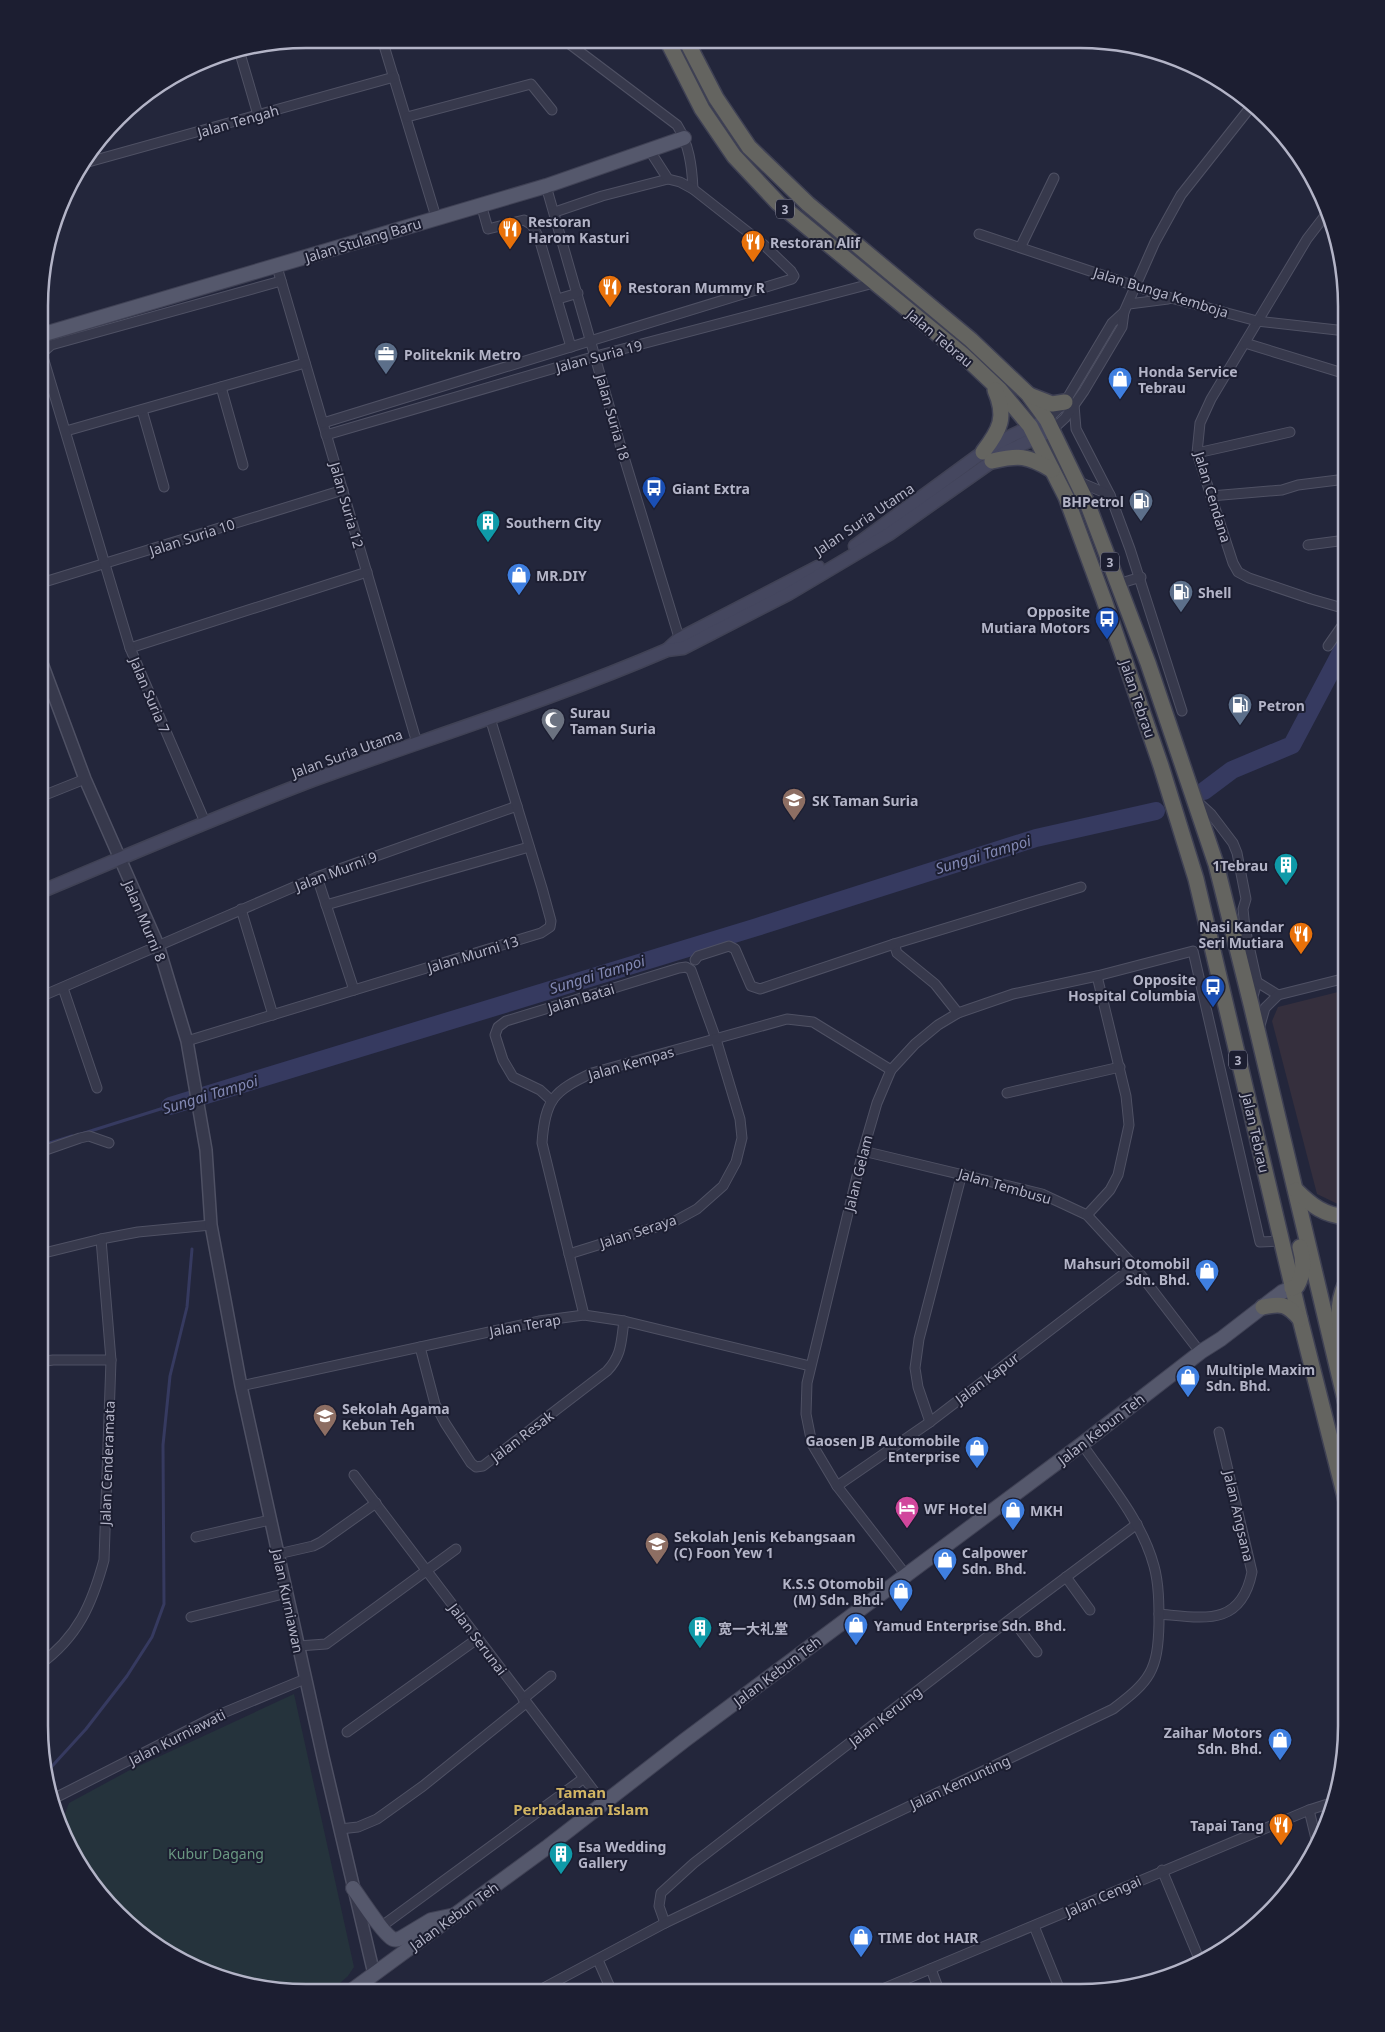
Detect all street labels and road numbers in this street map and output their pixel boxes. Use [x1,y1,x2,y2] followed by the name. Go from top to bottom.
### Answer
[193,100,281,142] street label: Jalan Tengah
[776,200,794,218] road number: 3
[301,213,423,267] street label: Jalan Stulang Baru
[1089,262,1231,322] street label: Jalan Bunga Kemboja
[901,303,977,371] street label: Jalan Tebrau
[552,335,644,377] street label: Jalan Suria 19
[591,370,634,462] street label: Jalan Suria 18
[1190,447,1236,545] street label: Jalan Cendana
[325,458,368,550] street label: Jalan Suria 12
[809,478,918,561] street label: Jalan Suria Utama
[145,514,237,560] street label: Jalan Suria 10
[1101,552,1119,572] road number: 3
[125,652,175,736] street label: Jalan Suria 7
[1115,656,1160,740] street label: Jalan Tebrau
[287,724,405,783] street label: Jalan Suria Utama
[290,847,380,896] street label: Jalan Murni 9
[119,876,171,965] street label: Jalan Murni 8
[423,931,521,977] street label: Jalan Murni 13
[543,979,617,1018] street label: Jalan Batai
[584,1042,676,1085] street label: Jalan Kempas
[1229,1050,1247,1070] road number: 3
[1237,1090,1274,1174] street label: Jalan Tebrau
[839,1133,877,1215] street label: Jalan Gelam
[954,1163,1054,1208] street label: Jalan Tembusu
[595,1210,679,1253] street label: Jalan Seraya
[486,1309,562,1341] street label: Jalan Terap
[950,1348,1023,1409] street label: Jalan Kapur
[1052,1389,1148,1470] street label: Jalan Kebun Teh
[95,1400,119,1528] street label: Jalan Cenderamata
[485,1406,558,1467] street label: Jalan Resak
[1219,1467,1259,1563] street label: Jalan Angsana
[267,1545,308,1655] street label: Jalan Kurniawan
[443,1598,511,1679] street label: Jalan Serunai
[728,1632,825,1711] street label: Jalan Kebun Teh
[843,1682,925,1752] street label: Jalan Keruing
[124,1704,229,1770] street label: Jalan Kurniawati
[905,1750,1013,1814] street label: Jalan Kemunting
[1060,1871,1144,1922] street label: Jalan Cengai
[404,1877,502,1956] street label: Jalan Kebun Teh

